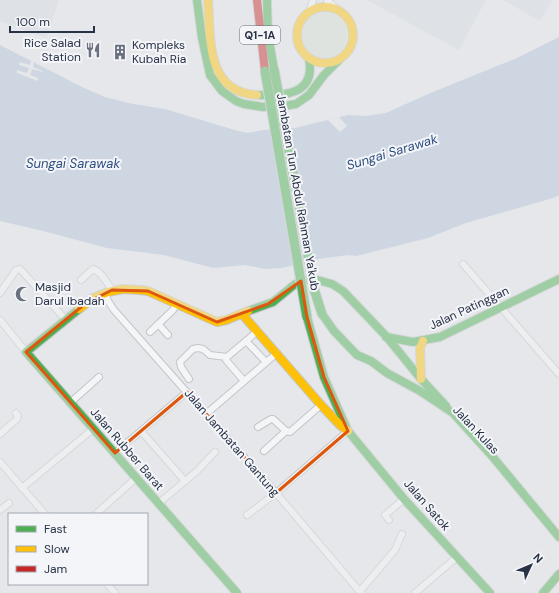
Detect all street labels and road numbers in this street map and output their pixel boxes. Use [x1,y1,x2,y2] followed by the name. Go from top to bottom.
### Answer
[240,26,280,44] road number: Q1-1A
[273,92,323,292] street label: Jambatan Tun Abdul Rahman Ya'kub
[427,282,512,333] street label: Jalan Patinggan
[181,386,283,501] street label: Jalan Jambatan Gantung
[449,402,503,458] street label: Jalan Kulas
[87,404,168,494] street label: Jalan Rubber Barat
[400,476,454,534] street label: Jalan Satok

